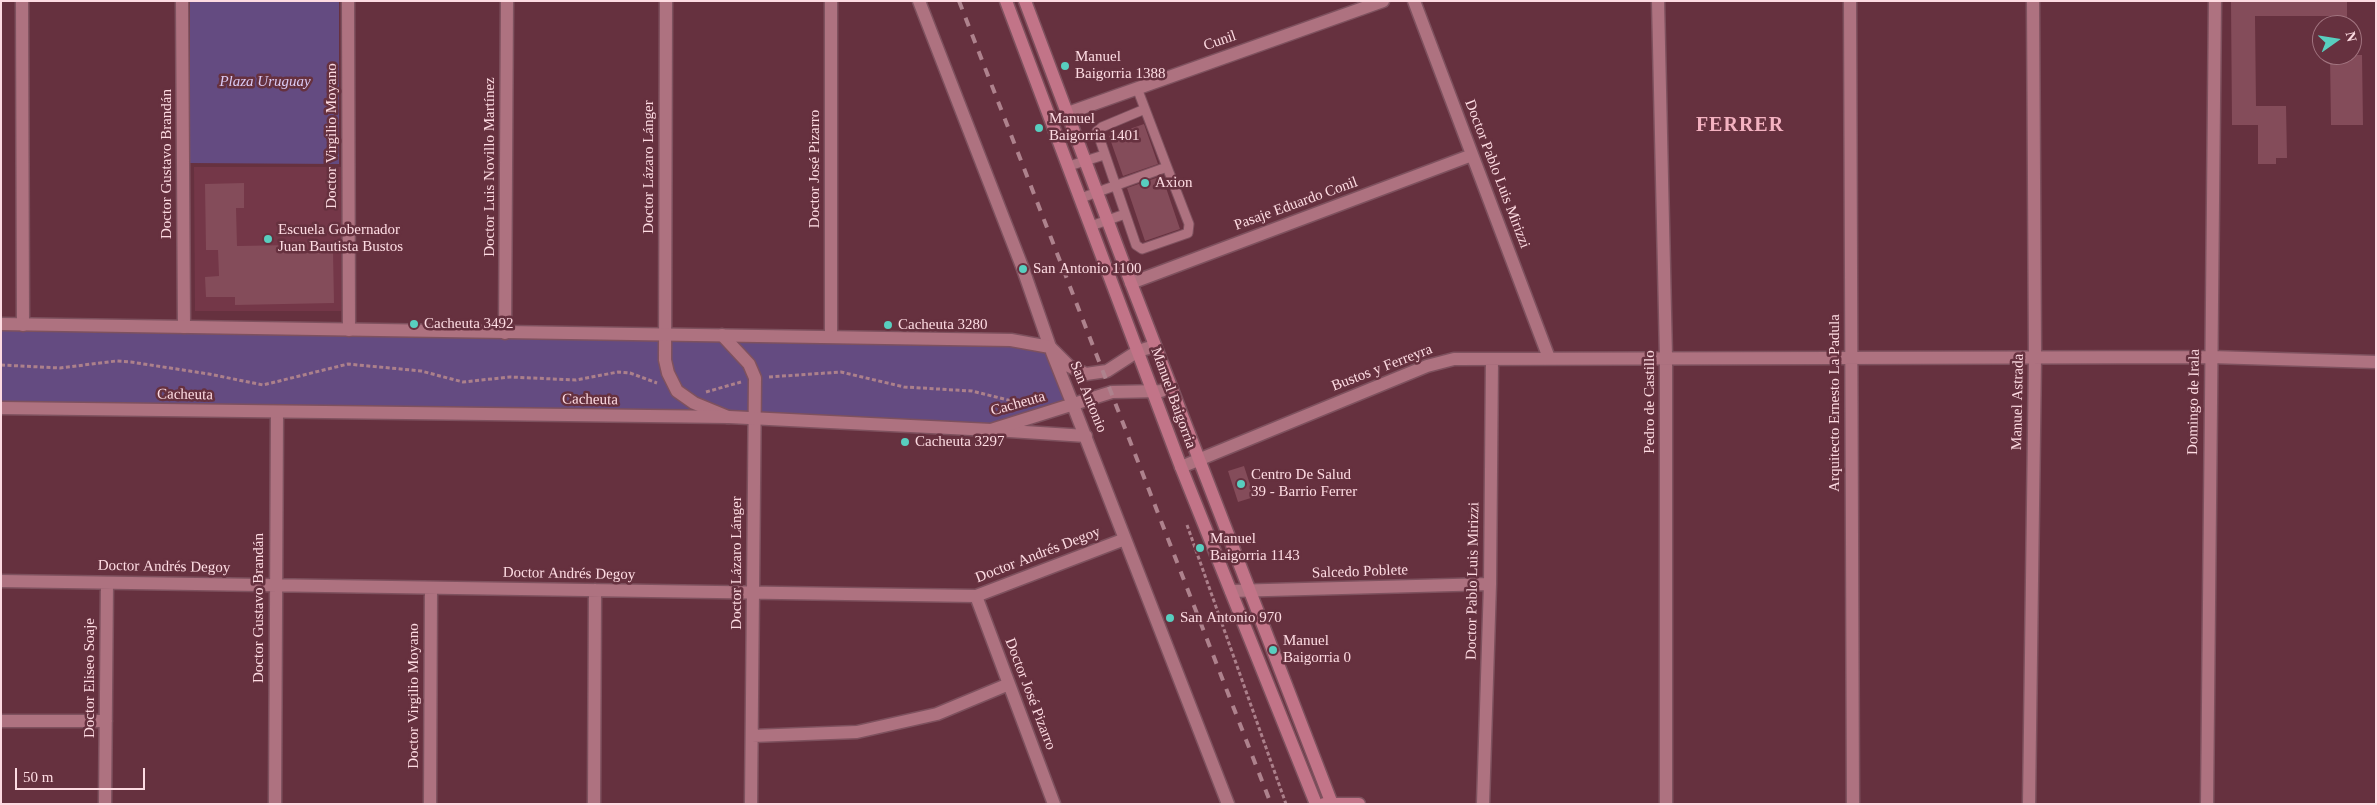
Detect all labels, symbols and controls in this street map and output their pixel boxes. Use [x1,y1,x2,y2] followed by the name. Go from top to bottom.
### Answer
[2312,15,2362,65] north arrow
[1201,27,1239,55] street label: Cunil
[2343,30,2360,43] text: N
[1075,48,1165,83] place label: Manuel Baigorria 1388
[1059,60,1071,72] marker: Manuel Baigorria 1388
[323,63,341,209] street label: Doctor Virgilio Moyano
[219,73,311,91] park label: Plaza Uruguay
[481,77,499,257] street label: Doctor Luis Novillo Martínez
[158,89,176,239] street label: Doctor Gustavo Brandán
[1460,97,1534,251] street label: Doctor Pablo Luis Mirizzi
[640,100,658,234] street label: Doctor Lázaro Lánger
[806,110,824,228] street label: Doctor José Pizarro
[1049,110,1139,145] place label: Manuel Baigorria 1401
[1695,114,1785,138] district label: FERRER
[1033,122,1045,134] marker: Manuel Baigorria 1401
[1232,173,1360,235] street label: Pasaje Eduardo Conil
[1155,174,1192,192] place label: Axion
[1139,177,1151,189] marker: Axion
[278,221,403,256] place label: Escuela Gobernador Juan Bautista Bustos
[262,233,274,245] marker: Escuela Gobernador Juan Bautista Bustos
[1033,260,1142,278] place label: San Antonio 1100
[1017,263,1029,275] marker: San Antonio 1100
[1826,314,1844,492] street label: Arquitecto Ernesto La Padula
[424,315,514,333] place label: Cacheuta 3492
[898,316,988,334] place label: Cacheuta 3280
[408,318,420,330] marker: Cacheuta 3492
[882,319,894,331] marker: Cacheuta 3280
[1329,340,1435,396] street label: Bustos y Ferreyra
[1146,345,1200,451] street label: Manuel Baigorria
[2184,349,2204,455] street label: Domingo de Irala
[1641,350,1659,454] street label: Pedro de Castillo
[2008,354,2028,450] street label: Manuel Astrada
[1066,359,1110,435] street label: San Antonio
[157,386,213,404] street label: Cacheuta
[989,388,1047,420] street label: Cacheuta
[562,391,618,409] street label: Cacheuta
[915,433,1005,451] place label: Cacheuta 3297
[899,436,911,448] marker: Cacheuta 3297
[1251,466,1357,501] place label: Centro De Salud 39 - Barrio Ferrer
[1235,478,1247,490] marker: Centro De Salud 39 - Barrio Ferrer
[728,496,746,630] street label: Doctor Lázaro Lánger
[1463,502,1483,660] street label: Doctor Pablo Luis Mirizzi
[973,523,1103,587] street label: Doctor Andrés Degoy
[1210,530,1300,565] place label: Manuel Baigorria 1143
[250,533,268,683] street label: Doctor Gustavo Brandán
[1194,542,1206,554] marker: Manuel Baigorria 1143
[98,557,230,577] street label: Doctor Andrés Degoy
[1312,561,1408,583] street label: Salcedo Poblete
[503,564,635,584] street label: Doctor Andrés Degoy
[1180,609,1282,627] place label: San Antonio 970
[1164,612,1176,624] marker: San Antonio 970
[81,618,99,738] street label: Doctor Eliseo Soaje
[405,623,423,769] street label: Doctor Virgilio Moyano
[1283,632,1351,667] place label: Manuel Baigorria 0
[1000,636,1060,752] street label: Doctor José Pizarro
[1267,644,1279,656] marker: Manuel Baigorria 0
[18,758,148,790] scale bar
[23,769,53,785] text: 50 m

